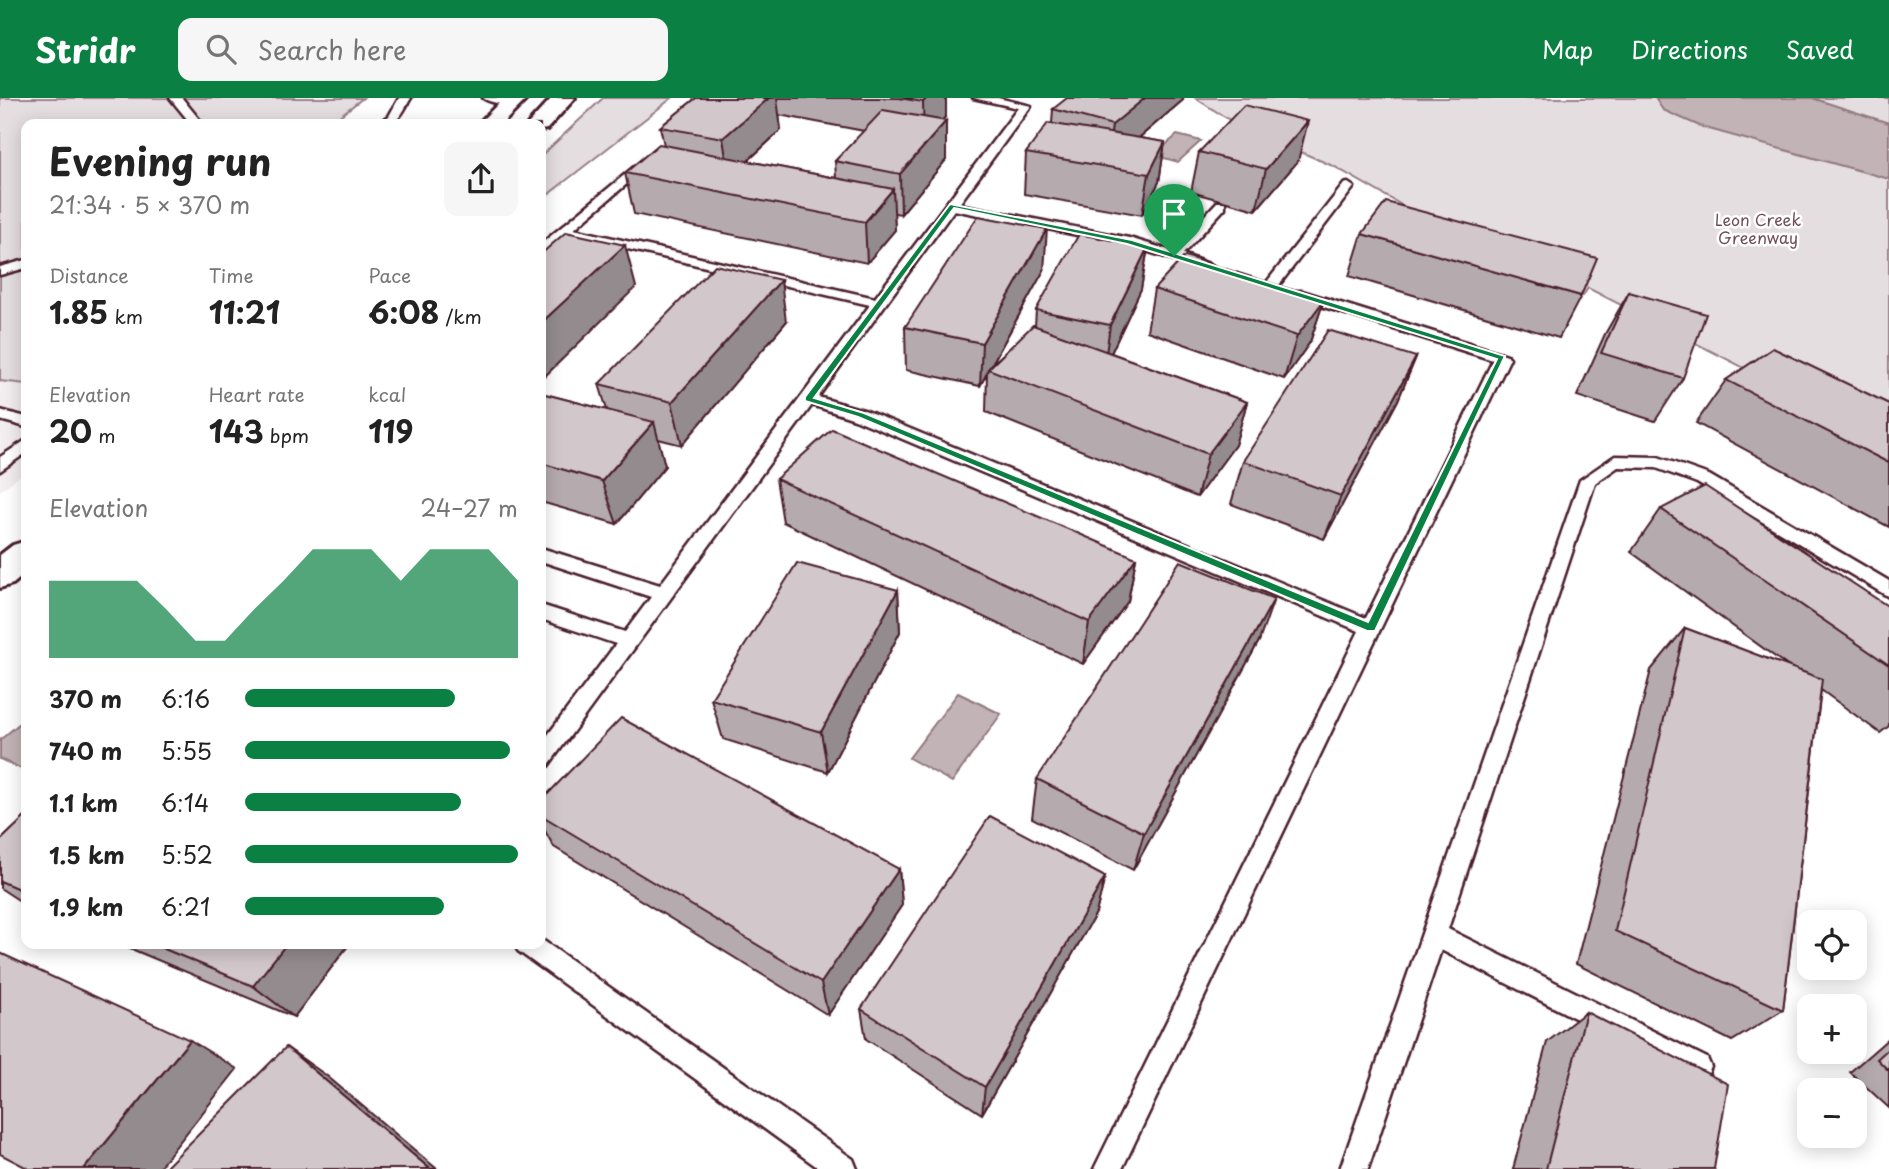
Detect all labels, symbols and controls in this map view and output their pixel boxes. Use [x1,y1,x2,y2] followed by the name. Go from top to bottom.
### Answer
[178,18,668,81] search box
[35,24,136,74] text: Stridr
[202,30,240,68] icon: search
[258,30,406,69] text: Search here
[1542,31,1593,67] text: Map
[1631,31,1748,67] text: Directions
[1786,31,1854,67] text: Saved
[49,132,271,189] text: Evening run
[444,142,518,216] button: share
[1144,184,1204,256] pin
[49,187,250,222] text: 21:34 · 5 × 370 m
[1155,195,1193,233] icon: arrive
[1715,207,1801,249] park label: Leon Creek Greenway
[49,261,129,289] text: Distance
[209,261,254,289] text: Time
[368,261,411,289] text: Pace
[49,289,108,334] text: 1.85
[209,289,280,334] text: 11:21
[368,289,439,334] text: 6:08
[108,302,143,330] text: km
[439,302,482,330] text: /km
[49,380,131,408] text: Elevation
[209,380,305,408] text: Heart rate
[368,380,406,408] text: kcal
[49,408,92,453] text: 20
[209,408,264,453] text: 143
[368,408,413,453] text: 119
[92,421,115,449] text: m
[264,421,309,449] text: bpm
[49,490,148,525] text: Elevation
[420,490,518,525] text: 24–27 m
[49,681,122,716] text: 370 m
[161,681,210,716] text: 6:16
[49,733,122,768] text: 740 m
[161,733,212,768] text: 5:55
[49,785,118,820] text: 1.1 km
[161,785,209,820] text: 6:14
[49,837,125,872] text: 1.5 km
[161,837,213,872] text: 5:52
[49,889,123,924] text: 1.9 km
[161,889,210,924] text: 6:21
[1797,910,1867,1148] map controls
[1797,910,1867,980] button: locate
[1797,994,1867,1064] button: +
[1797,1078,1867,1148] button: −

